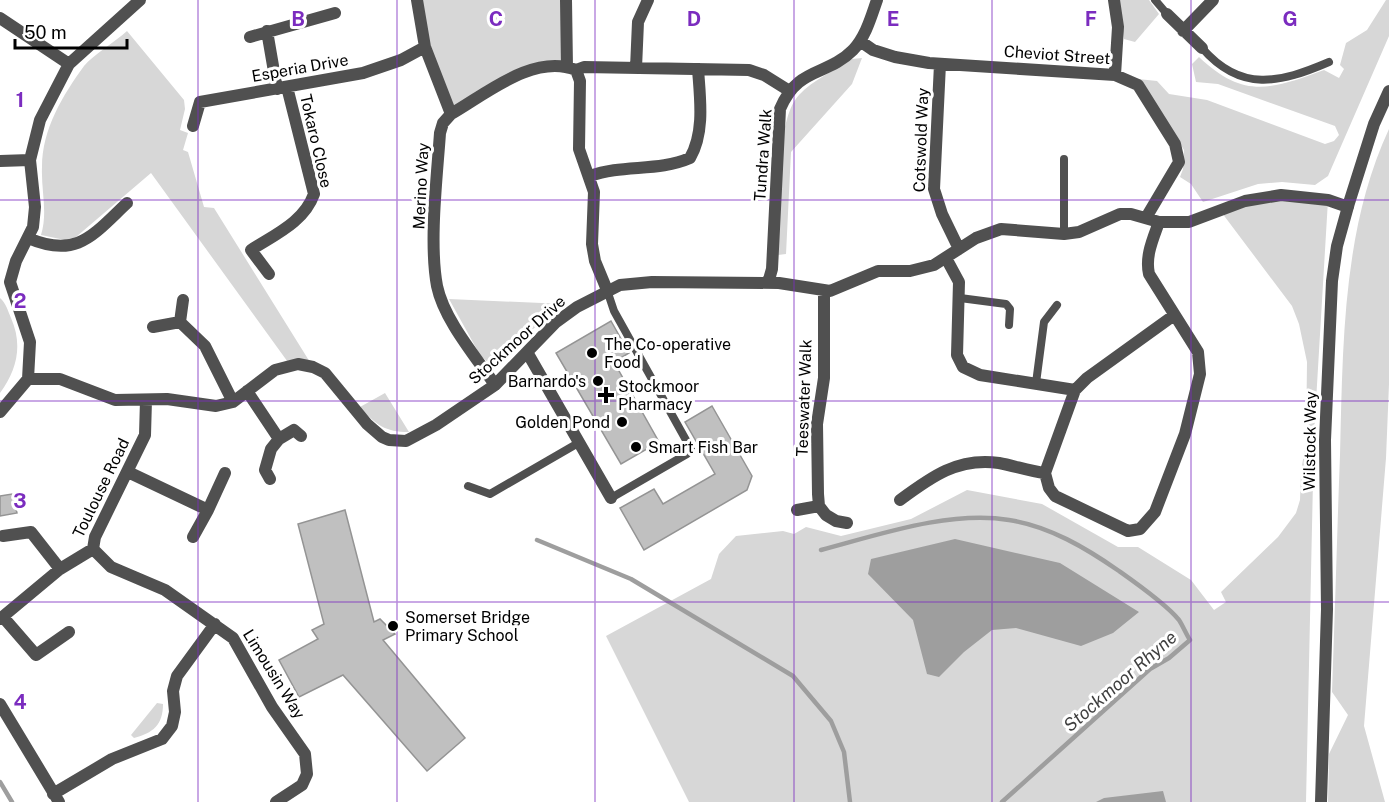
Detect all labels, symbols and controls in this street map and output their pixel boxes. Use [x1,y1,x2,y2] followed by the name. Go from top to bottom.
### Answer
[291,7,305,31] text: B
[489,7,503,31] text: C
[687,7,701,31] text: D
[887,7,899,31] text: E
[1085,7,1097,31] text: F
[1282,7,1298,31] text: G
[15,12,128,50] scale bar
[24,22,67,43] text: 50 m
[1003,42,1111,68] street label: Cheviot Street
[250,50,350,86] street label: Esperia Drive
[910,87,932,193] street label: Cotswold Way
[16,88,24,112] text: 1
[296,92,336,190] street label: Tokaro Close
[750,108,776,202] street label: Tundra Walk
[409,142,433,230] street label: Merino Way
[14,289,26,313] text: 2
[465,292,569,388] street label: Stockmoor Drive
[604,335,731,372] place label: The Co-operative Food
[792,339,816,457] street label: Teeswater Walk
[585,346,599,360] marker: The Co-operative Food
[508,372,586,391] place label: Barnardo's
[591,374,605,388] marker: Barnardo's
[618,377,699,414] place label: Stockmoor Pharmacy
[599,388,613,402] marker: Stockmoor Pharmacy
[1300,391,1320,491] street label: Wilstock Way
[515,413,610,432] place label: Golden Pond
[615,415,629,429] marker: Golden Pond
[69,435,133,541] street label: Toulouse Road
[648,438,758,457] place label: Smart Fish Bar
[629,440,643,454] marker: Smart Fish Bar
[13,489,27,513] text: 3
[405,608,530,645] place label: Somerset Bridge Primary School
[386,619,400,633] marker: Somerset Bridge Primary School
[239,626,309,723] street label: Limousin Way
[1059,626,1181,736] water label: Stockmoor Rhyne
[13,690,27,714] text: 4

